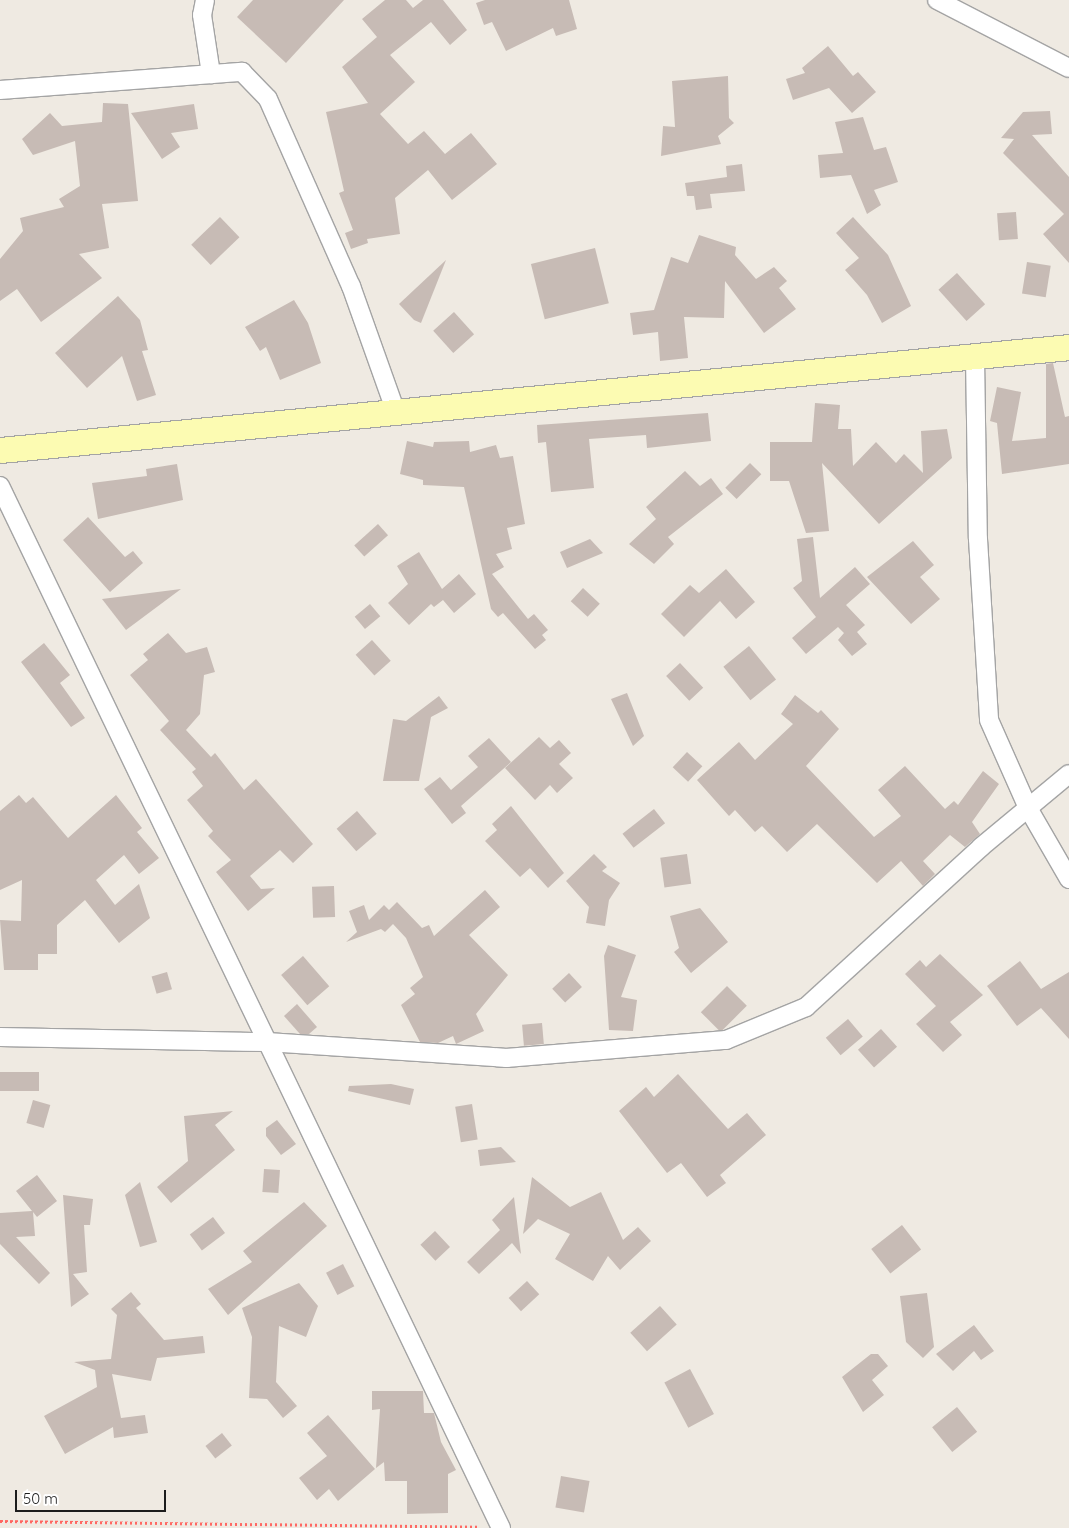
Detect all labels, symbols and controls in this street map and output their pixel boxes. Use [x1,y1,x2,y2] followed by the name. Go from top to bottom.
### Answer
[18,1480,169,1512] scale bar
[23,1489,58,1508] text: 50 m

